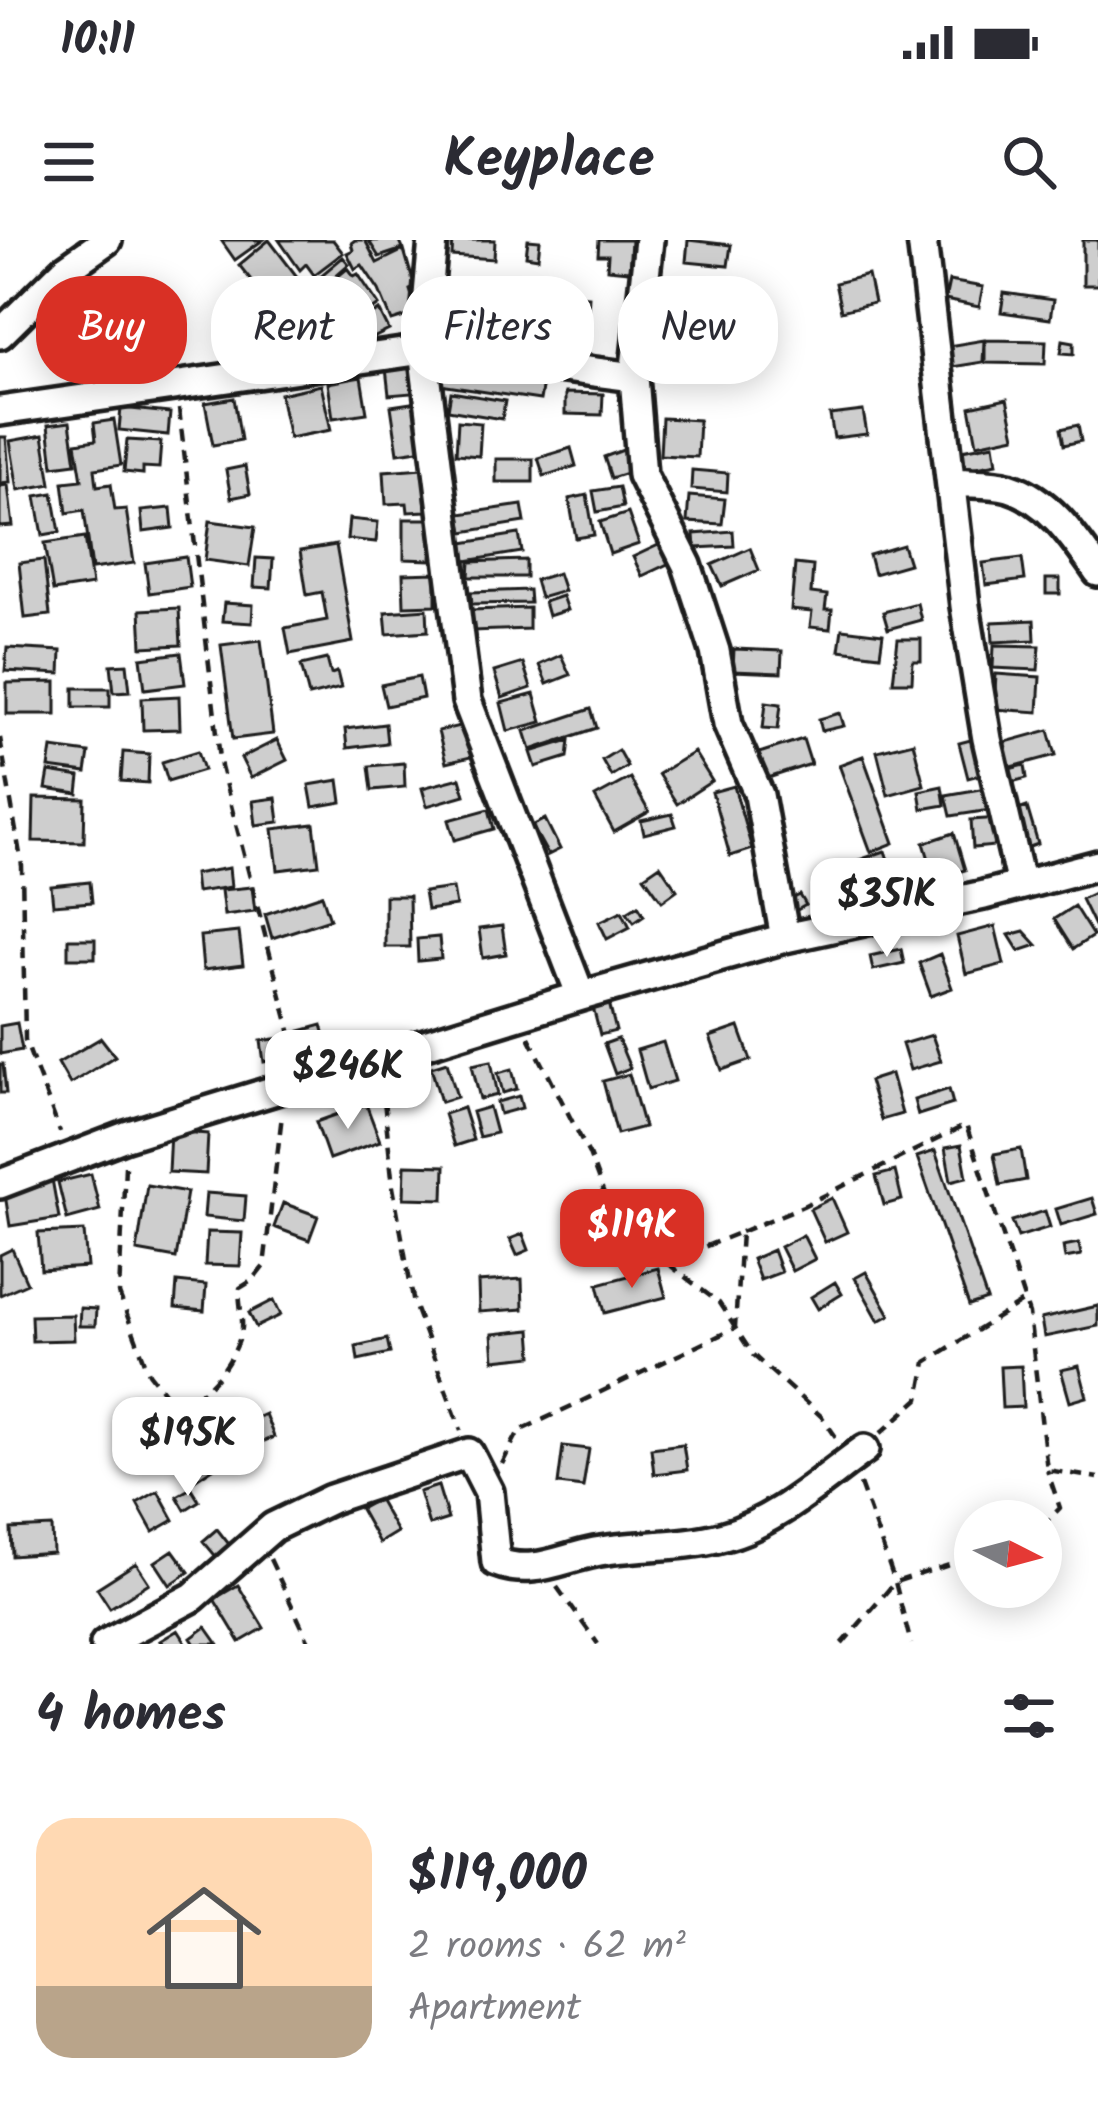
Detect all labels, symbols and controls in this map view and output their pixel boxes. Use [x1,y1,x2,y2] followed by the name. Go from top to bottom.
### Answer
[60,6,135,78] text: 10:11
[444,119,654,205] text: Keyplace
[36,129,102,195] icon: menu
[996,129,1062,195] icon: search
[36,276,187,384] chip: Buy
[211,276,377,384] chip: Rent
[401,276,594,384] chip: Filters
[618,276,778,384] chip: New
[803,858,971,960] pin: $351K
[837,866,937,928] text: $351K
[264,1030,432,1132] pin: $246K
[292,1038,404,1100] text: $246K
[548,1189,716,1291] pin: $119K
[587,1197,677,1259] text: $119K
[104,1397,272,1499] pin: $195K
[139,1405,237,1467] text: $195K
[954,1500,1062,1608] north arrow
[954,1500,1062,1608] map controls
[36,1676,226,1757] text: 4 homes
[996,1683,1062,1749] icon: filters
[408,1836,587,1917] text: $119,000
[132,1866,276,2010] icon: home
[408,1917,686,1979] text: 2 rooms · 62 m²
[408,1979,581,2041] text: Apartment

